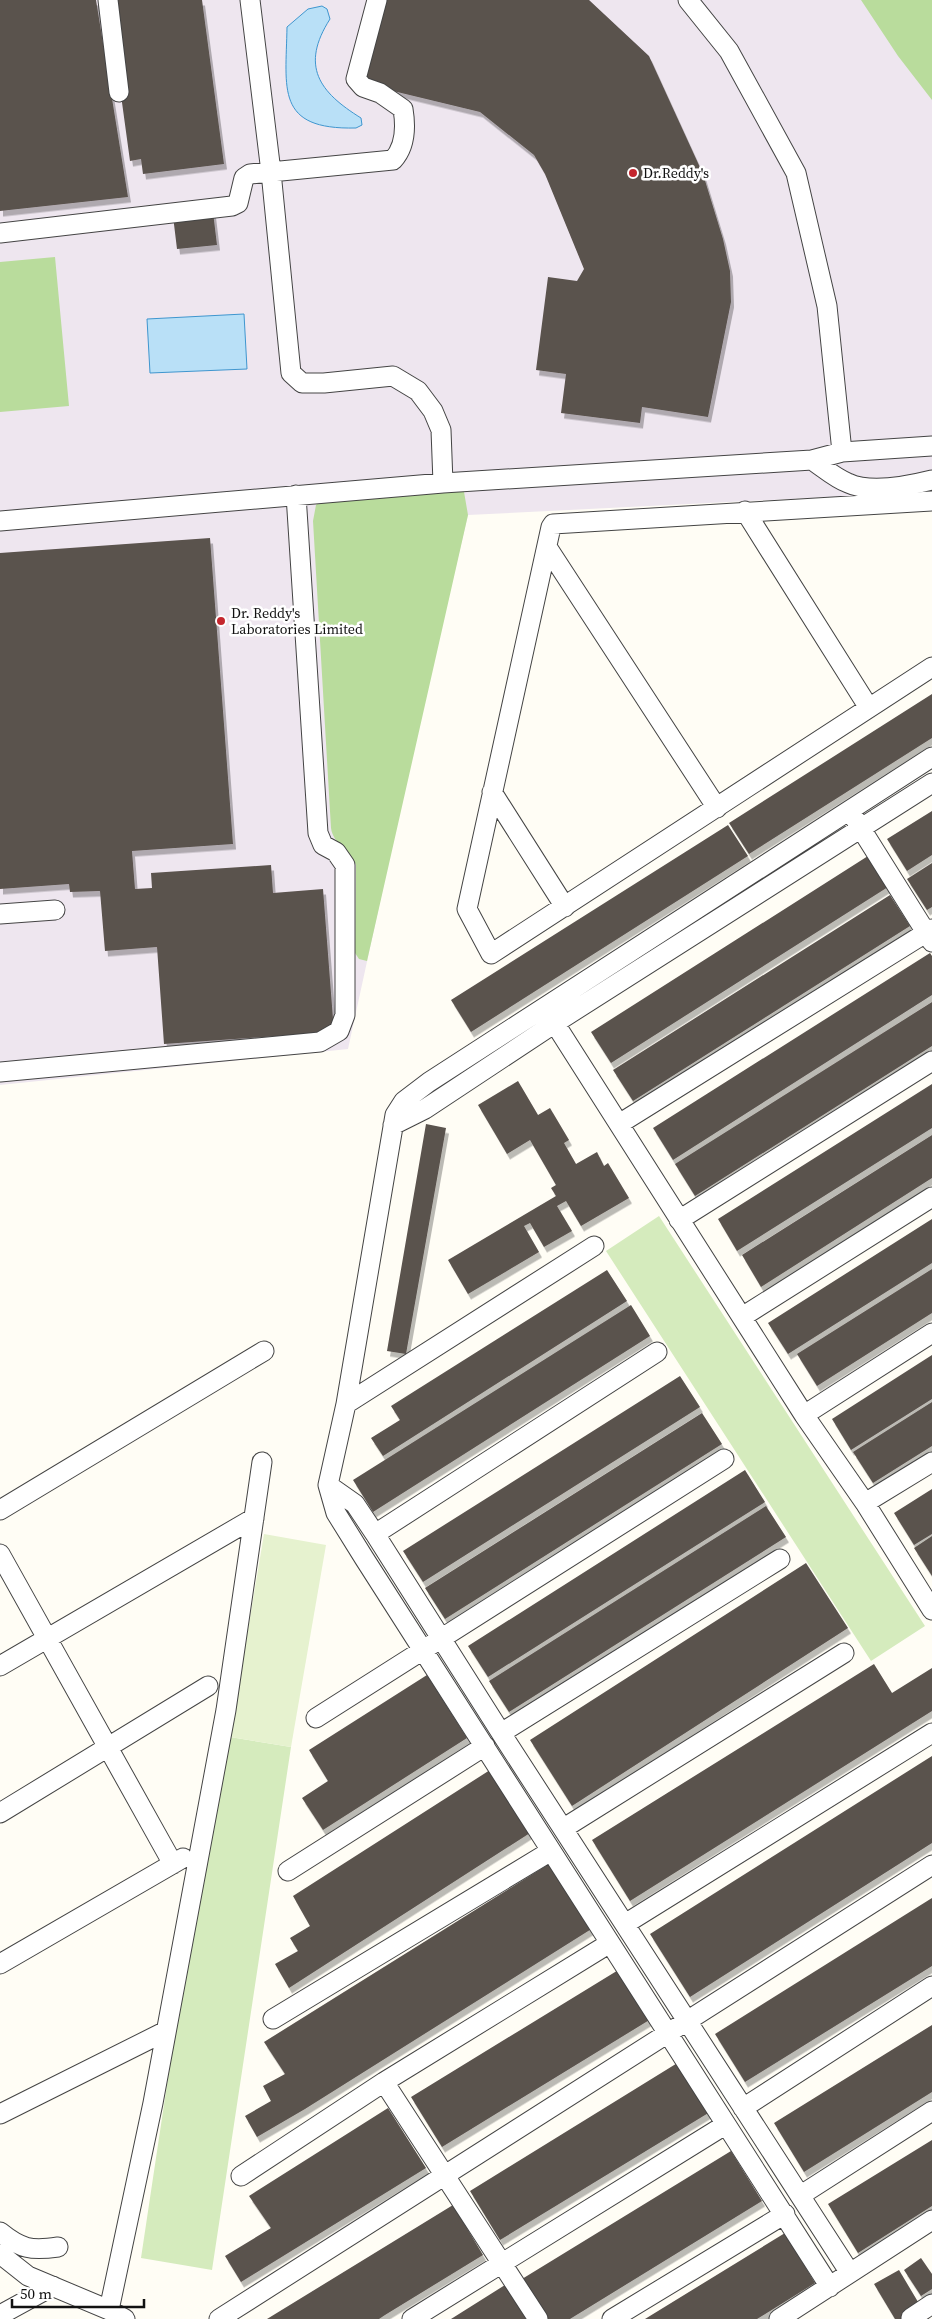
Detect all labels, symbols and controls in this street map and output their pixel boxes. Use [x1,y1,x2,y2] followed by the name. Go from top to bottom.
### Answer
[643,163,709,183] place label: Dr.Reddy's
[627,167,639,179] marker: Dr.Reddy's
[231,603,363,639] place label: Dr. Reddy's Laboratories Limited
[215,615,227,627] marker: Dr. Reddy's Laboratories Limited
[12,2276,145,2308] scale bar
[20,2283,52,2304] text: 50 m

